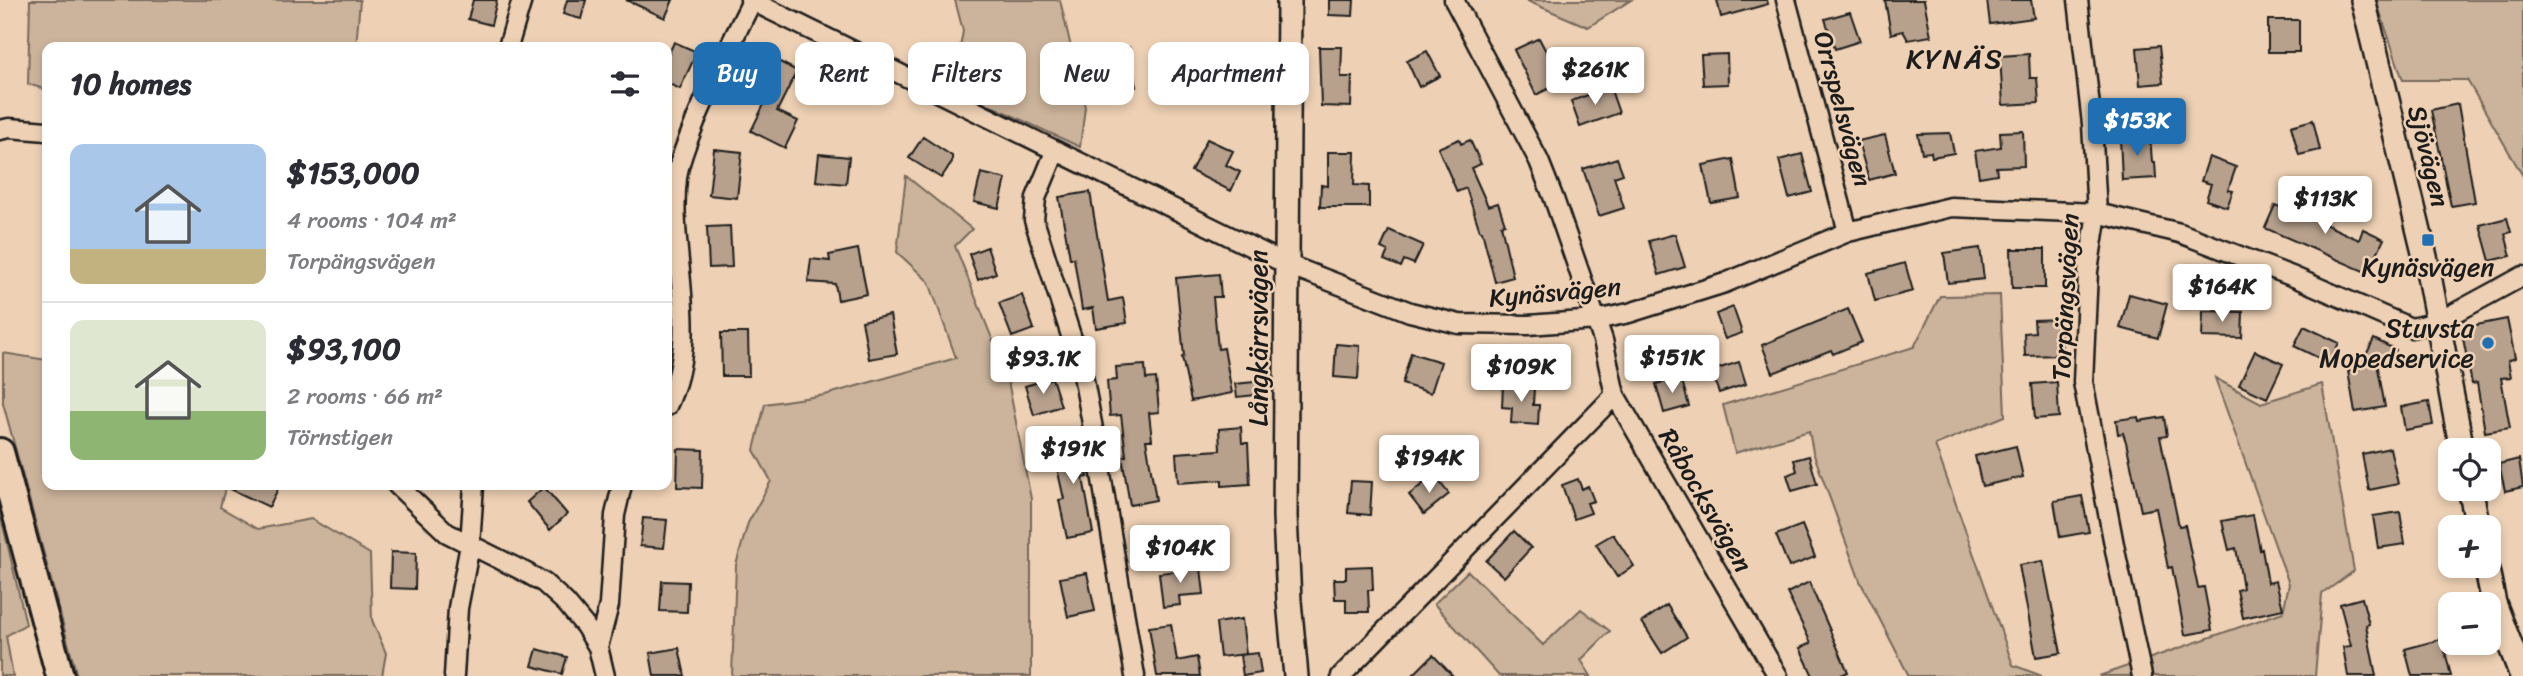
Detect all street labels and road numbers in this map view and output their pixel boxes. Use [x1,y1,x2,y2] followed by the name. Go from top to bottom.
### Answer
[1800,26,1886,192] street label: Orrspelsvägen
[2394,100,2464,212] street label: Sjövägen
[2038,212,2092,382] street label: Torpängsvägen
[1235,250,1281,426] street label: Långkärrsvägen
[1487,263,1623,321] street label: Kynäsvägen
[1646,419,1766,581] street label: Råbocksvägen

